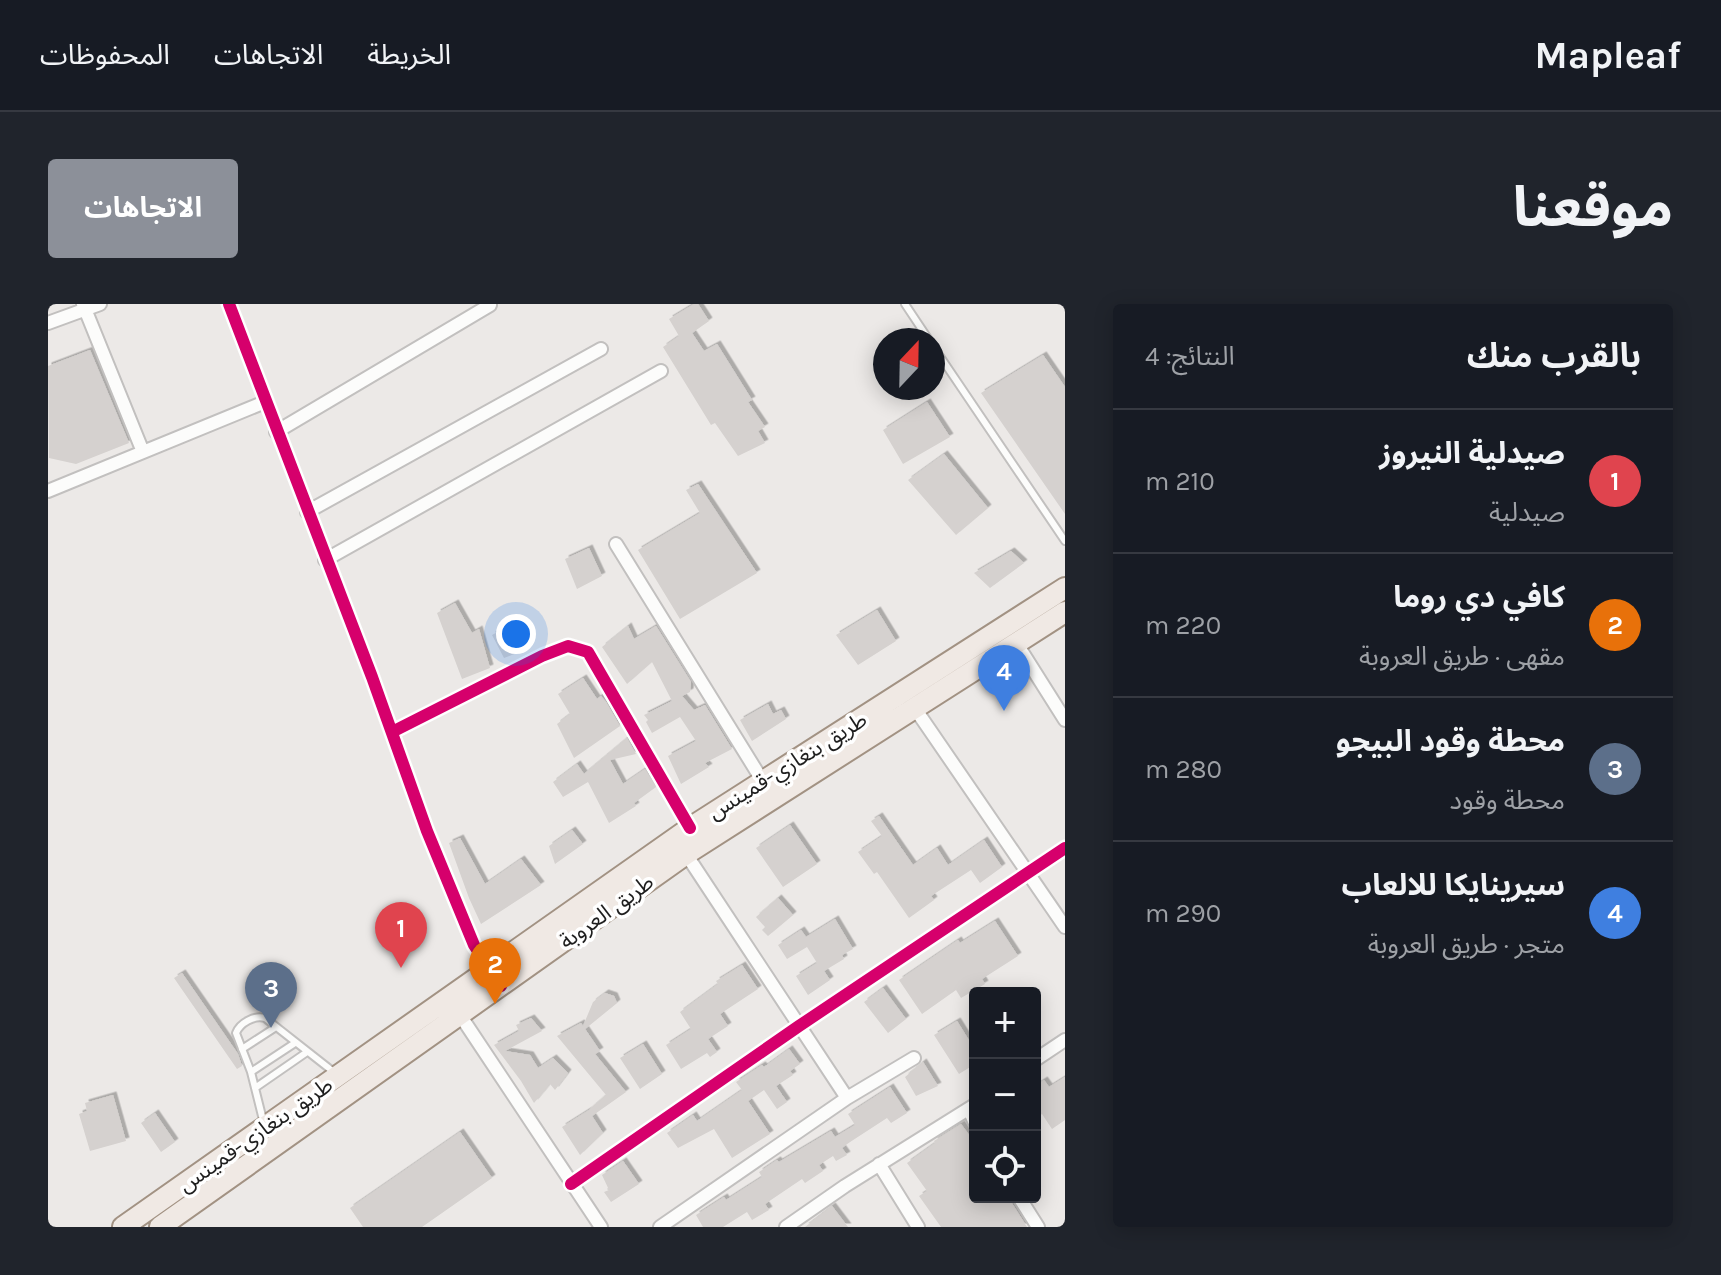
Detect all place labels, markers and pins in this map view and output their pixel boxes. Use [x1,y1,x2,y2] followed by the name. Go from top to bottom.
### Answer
[978,645,1030,711] pin: 4
[375,902,427,968] pin: 1
[469,938,521,1004] pin: 2
[245,962,297,1028] pin: 3

